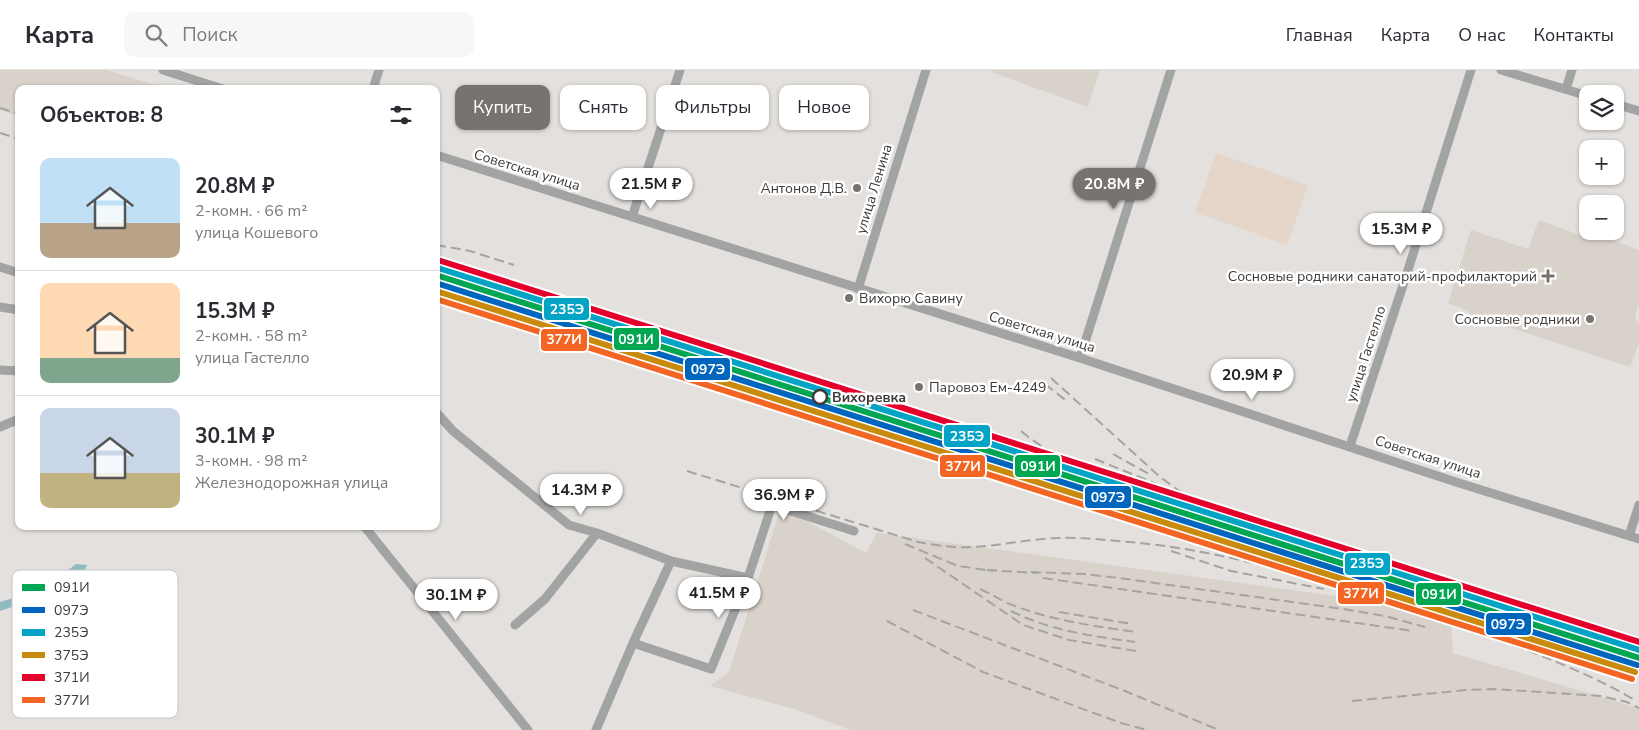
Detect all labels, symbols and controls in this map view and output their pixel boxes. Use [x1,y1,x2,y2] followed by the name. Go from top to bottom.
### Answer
[124,12,474,57] search box
[25,19,94,51] text: Карта
[142,21,170,49] icon: search
[182,22,237,48] text: Поиск
[1286,23,1353,47] text: Главная
[1381,23,1430,47] text: Карта
[1458,23,1506,47] text: О нас
[1534,23,1614,47] text: Контакты
[455,85,550,130] chip: Купить
[560,85,646,130] chip: Снять
[656,85,769,130] chip: Фильтры
[779,85,869,130] chip: Новое
[1579,85,1624,240] map controls
[1579,85,1624,130] button: layers
[40,101,163,129] text: Объектов: 8
[387,101,415,129] icon: filters
[1579,140,1624,185] button: +
[851,142,897,236] street label: улица Ленина
[471,145,583,195] street label: Советская улица
[605,168,697,210] pin: 21.5M ₽
[1068,168,1160,210] pin: 20.8M ₽
[195,172,275,200] text: 20.8M ₽
[621,173,681,195] text: 21.5M ₽
[1084,173,1144,195] text: 20.8M ₽
[80,178,140,238] icon: home
[760,179,847,198] place label: Антонов Д.В.
[851,182,863,194] marker: Антонов Д.В.
[1579,195,1624,240] button: −
[195,200,307,222] text: 2-комн. · 66 m²
[1355,212,1447,255] pin: 15.3M ₽
[1371,218,1431,240] text: 15.3M ₽
[195,222,318,244] text: улица Кошевого
[1228,267,1537,286] place label: Сосновые родники санаторий-профилакторий
[1541,269,1555,283] marker: Сосновые родники санаторий-профилакторий
[859,289,963,308] place label: Вихорю Савину
[843,292,855,304] marker: Вихорю Савину
[195,297,275,325] text: 15.3M ₽
[543,297,590,321] line badge: 235Э
[550,300,584,319] text: 235Э
[80,303,140,363] icon: home
[1341,303,1391,405] street label: улица Гастелло
[986,307,1098,357] street label: Советская улица
[1455,310,1580,329] place label: Сосновые родники
[1584,313,1596,325] marker: Сосновые родники
[195,325,307,347] text: 2-комн. · 58 m²
[613,327,660,351] line badge: 091И
[540,328,588,352] line badge: 377И
[546,330,582,349] text: 377И
[618,330,654,349] text: 091И
[195,347,310,369] text: улица Гастелло
[684,357,731,381] line badge: 097Э
[1206,358,1298,401] pin: 20.9M ₽
[691,360,725,379] text: 097Э
[1222,364,1282,386] text: 20.9M ₽
[929,378,1046,397] place label: Паровоз Ем-4249
[913,381,925,393] marker: Паровоз Ем-4249
[832,388,906,407] place label: Вихоревка
[812,389,828,405] marker: Вихоревка
[195,422,275,450] text: 30.1M ₽
[943,424,991,448] line badge: 235Э
[950,427,984,446] text: 235Э
[80,428,140,488] icon: home
[1373,431,1483,483] street label: Советская улица
[195,450,307,472] text: 3-комн. · 98 m²
[939,454,986,478] line badge: 377И
[1014,454,1061,478] line badge: 091И
[945,457,981,476] text: 377И
[1020,457,1056,476] text: 091И
[195,472,388,494] text: Железнодорожная улица
[535,474,627,516] pin: 14.3M ₽
[738,478,830,521] pin: 36.9M ₽
[551,479,611,501] text: 14.3M ₽
[754,484,814,506] text: 36.9M ₽
[1084,485,1132,509] line badge: 097Э
[1091,488,1125,507] text: 097Э
[1344,552,1391,576] line badge: 235Э
[1350,554,1384,573] text: 235Э
[12,570,178,718] legend
[673,576,765,619] pin: 41.5M ₽
[54,578,90,597] text: 091И
[410,578,502,621] pin: 30.1M ₽
[1337,581,1385,605] line badge: 377И
[689,582,749,604] text: 41.5M ₽
[1415,582,1462,606] line badge: 091И
[426,584,486,606] text: 30.1M ₽
[1343,584,1379,603] text: 377И
[1421,585,1457,604] text: 091И
[54,601,89,620] text: 097Э
[1485,612,1532,636] line badge: 097Э
[1491,615,1525,634] text: 097Э
[54,623,89,642] text: 235Э
[54,646,89,665] text: 375Э
[54,668,90,687] text: 371И
[54,691,90,710] text: 377И

